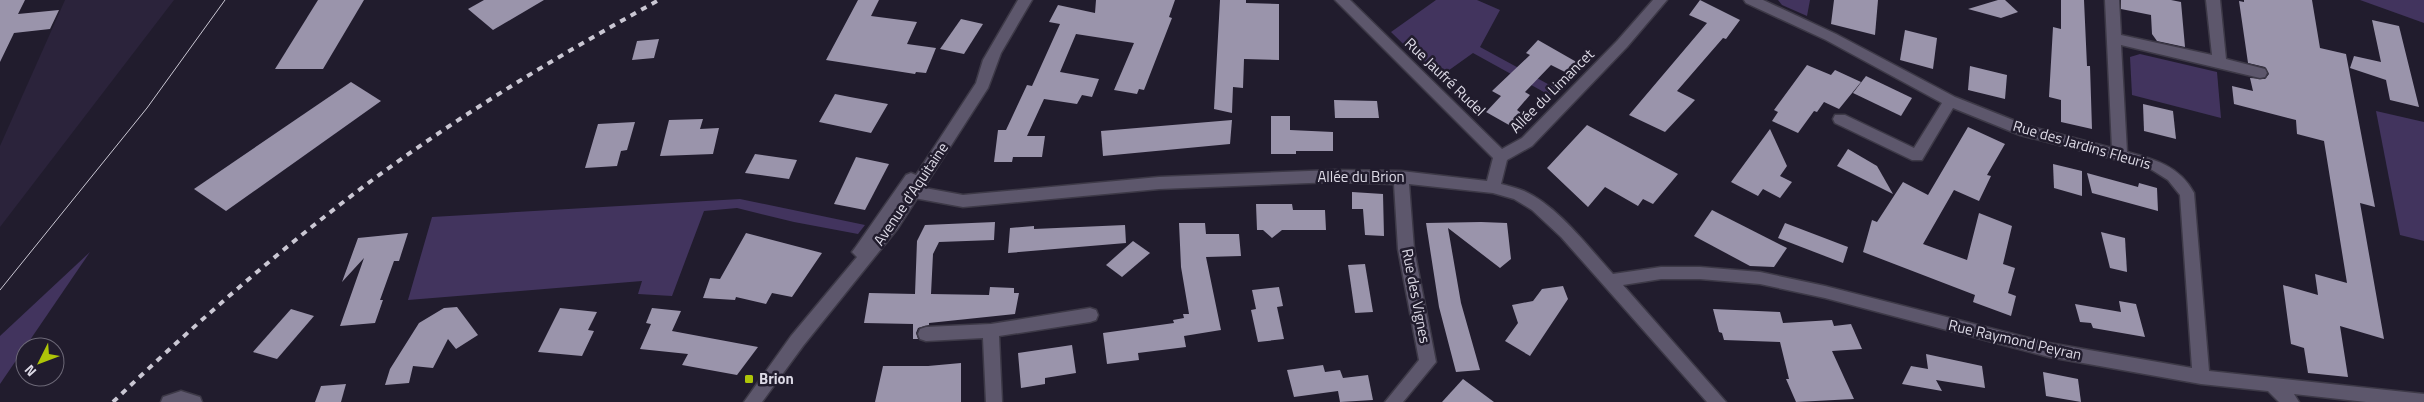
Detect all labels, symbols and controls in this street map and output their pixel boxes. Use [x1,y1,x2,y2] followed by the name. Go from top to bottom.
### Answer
[1400,32,1491,121] street label: Rue Jaufré Rudel
[1504,43,1600,138] street label: Allée du Limancet
[2010,114,2154,175] street label: Rue des Jardins Fleuris
[867,137,954,250] street label: Avenue d'Aquitaine
[1317,165,1405,188] street label: Allée du Brion
[1396,247,1437,345] street label: Rue des Vignes
[1946,313,2084,366] street label: Rue Raymond Peyran
[15,337,65,387] north arrow
[19,360,41,382] text: N
[759,367,794,390] place label: Brion
[743,373,755,385] marker: Brion

